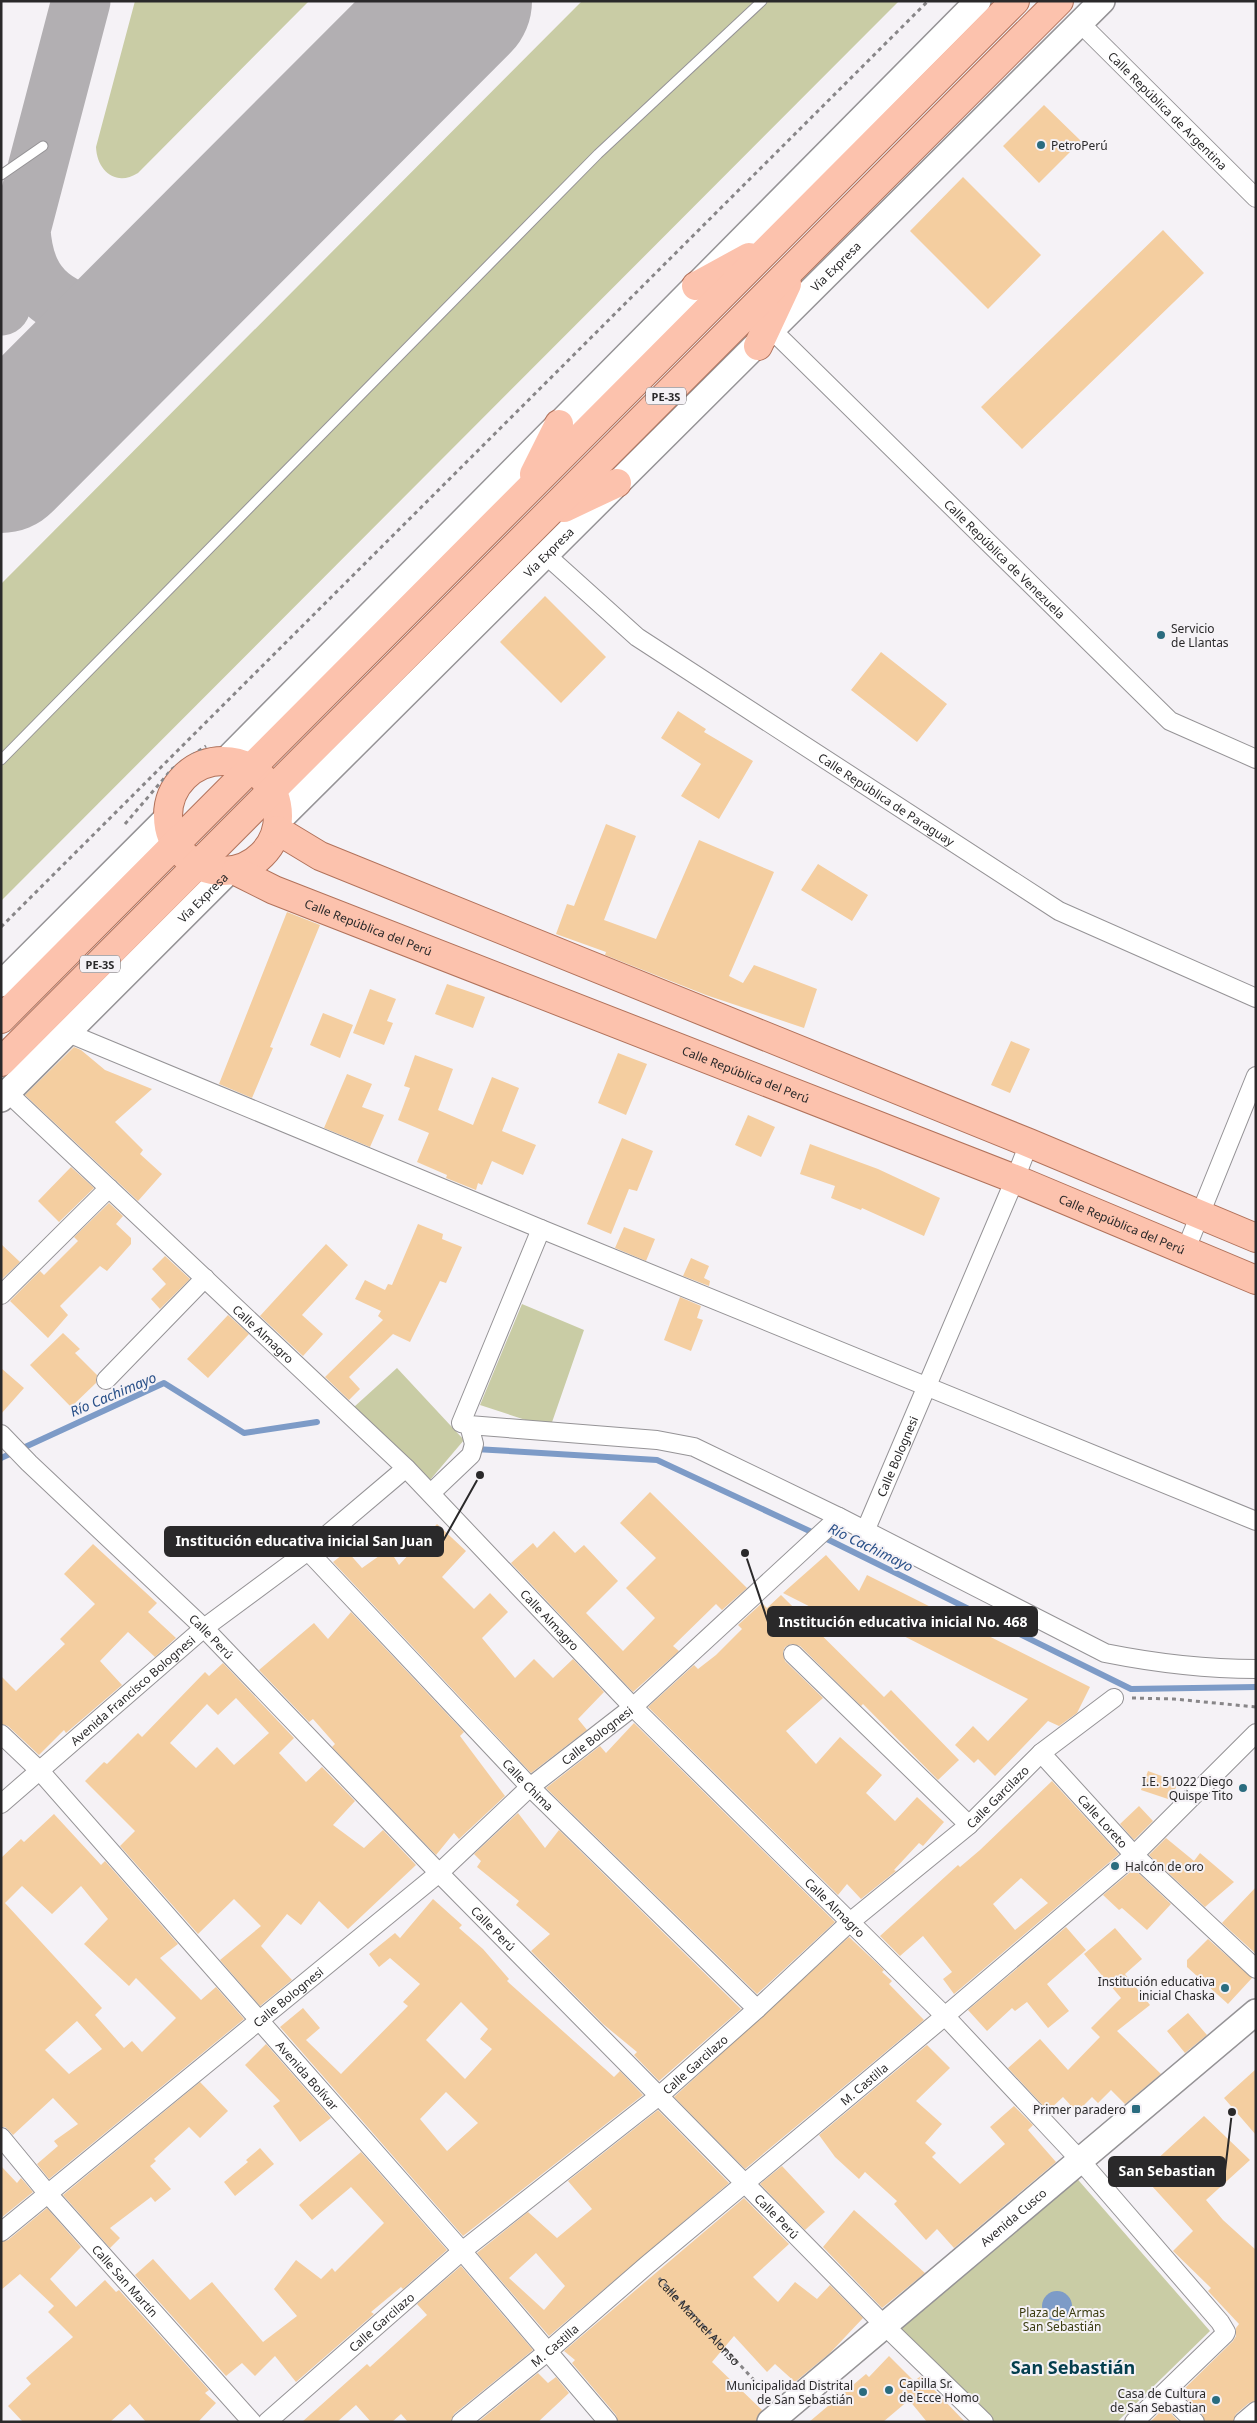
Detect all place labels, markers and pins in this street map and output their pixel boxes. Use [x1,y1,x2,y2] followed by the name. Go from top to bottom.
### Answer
[1051,137,1108,154] place label: PetroPerú
[1035,139,1047,151] marker: PetroPerú
[1171,620,1229,651] place label: Servicio de Llantas
[1155,629,1167,641] marker: Servicio de Llantas
[165,1527,443,1556] callout: Institución educativa inicial San Juan
[768,1607,1037,1636] callout: Institución educativa inicial No. 468
[1142,1773,1233,1804] place label: I.E. 51022 Diego Quispe Tito
[1237,1782,1249,1794] marker: I.E. 51022 Diego Quispe Tito
[1125,1858,1204,1875] place label: Halcón de oro
[1109,1860,1121,1872] marker: Halcón de oro
[1098,1973,1215,2004] place label: Institución educativa inicial Chaska
[1219,1982,1231,1994] marker: Institución educativa inicial Chaska
[1033,2101,1126,2118] place label: Primer paradero
[1130,2103,1142,2115] marker: Primer paradero
[1109,2157,1225,2186] callout: San Sebastian
[899,2375,979,2406] place label: Capilla Sr. de Ecce Homo
[726,2377,853,2408] place label: Municipalidad Distrital de San Sebastián
[883,2384,895,2396] marker: Capilla Sr. de Ecce Homo
[1110,2385,1206,2416] place label: Casa de Cultura de San Sebastian
[857,2386,869,2398] marker: Municipalidad Distrital de San Sebastián
[1210,2394,1222,2406] marker: Casa de Cultura de San Sebastian

